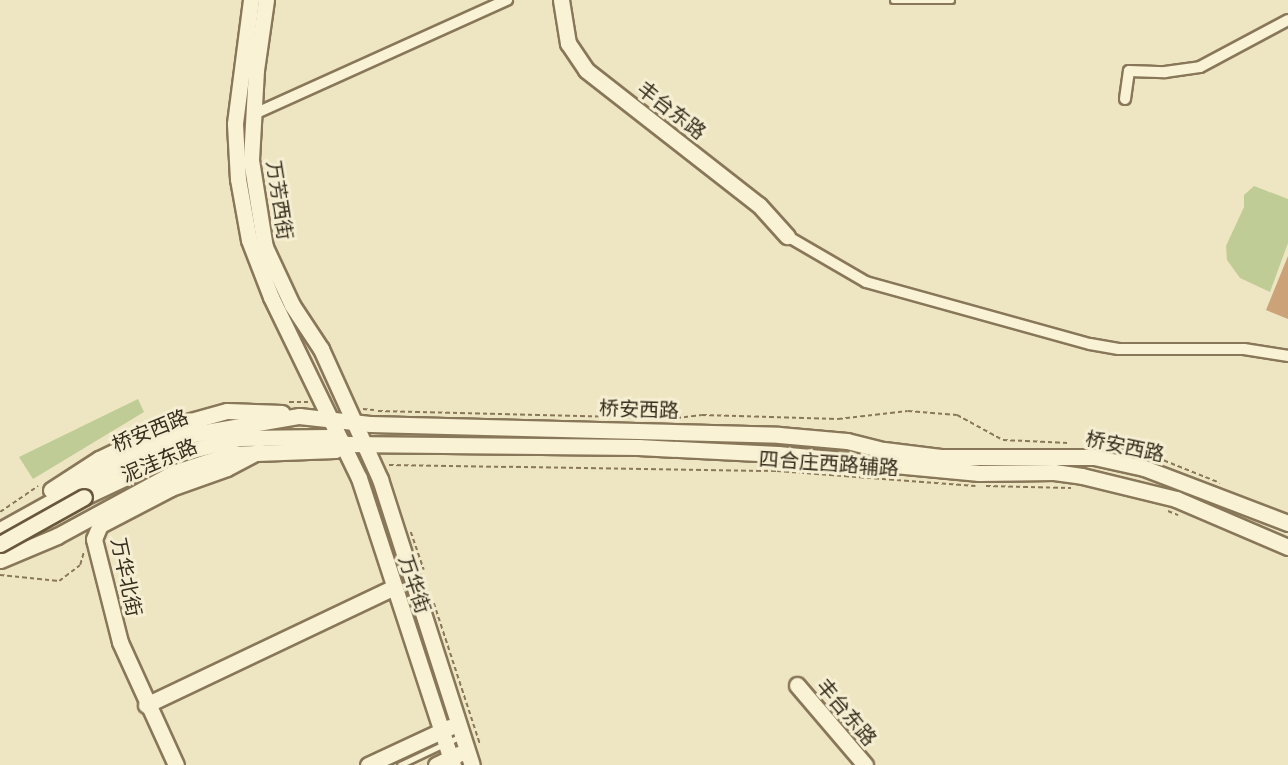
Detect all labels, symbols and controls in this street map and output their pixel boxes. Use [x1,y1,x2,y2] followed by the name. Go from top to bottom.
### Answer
[633,76,711,144] street label: 丰台东路
[262,159,298,241] street label: 万芳西街
[599,396,679,422] street label: 桥安西路
[108,404,192,456] street label: 桥安西路
[1083,426,1167,466] street label: 桥安西路
[117,433,201,487] street label: 泥洼东路
[758,446,900,480] street label: 四合庄西路辅路
[107,535,147,619] street label: 万华北街
[394,552,436,616] street label: 万华街
[812,674,882,750] street label: 丰台东路

